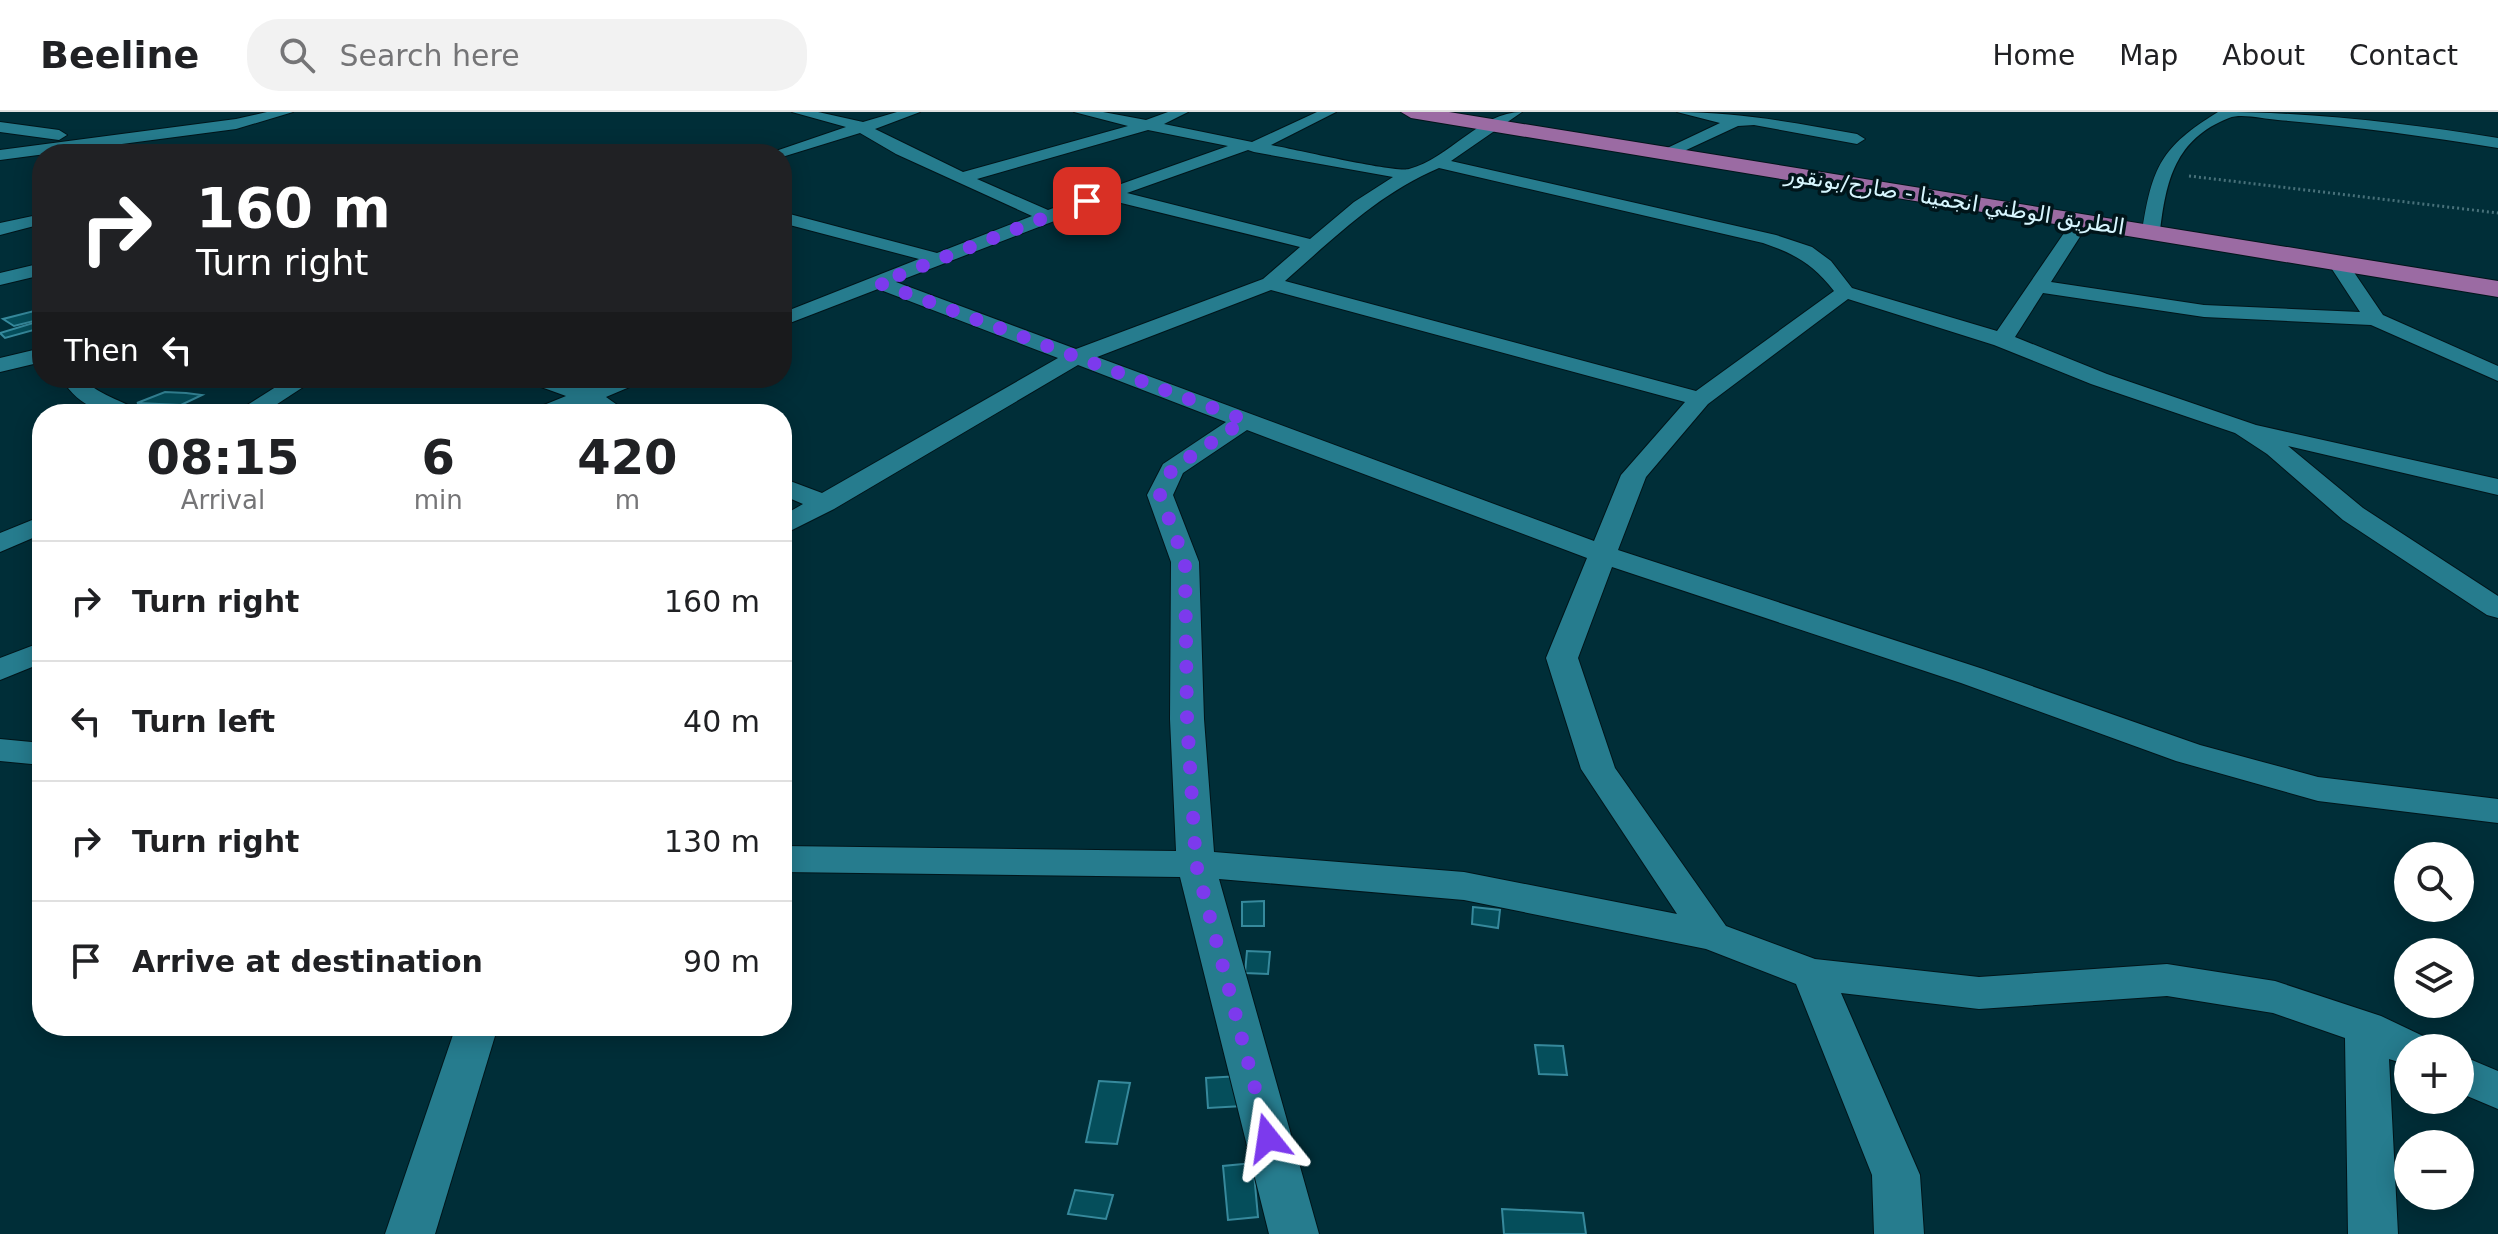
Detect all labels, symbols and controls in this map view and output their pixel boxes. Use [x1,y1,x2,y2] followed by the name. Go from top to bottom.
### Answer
[247,19,807,91] search box
[40,33,199,77] text: Beeline
[275,33,319,77] icon: search
[339,38,520,73] text: Search here
[1992,39,2075,72] text: Home
[2119,39,2178,72] text: Map
[2222,39,2305,72] text: About
[2349,39,2458,72] text: Contact
[1782,161,2127,241] street label: الطريق الوطني انجمينا - صارح/بونقور
[1053,167,1121,235] pin
[196,175,391,240] text: 160 m
[64,176,168,280] icon: right
[1065,179,1109,223] icon: arrive
[196,242,368,283] text: Turn right
[155,328,199,372] icon: left
[64,333,139,368] text: Then
[146,429,299,485] text: 08:15
[422,429,455,485] text: 6
[577,429,677,485] text: 420
[181,485,265,515] text: Arrival
[414,485,463,515] text: min
[615,485,640,515] text: m
[64,579,108,623] icon: right
[132,584,299,619] text: Turn right
[664,584,760,619] text: 160 m
[64,699,108,743] icon: left
[132,704,275,739] text: Turn left
[683,704,760,739] text: 40 m
[64,819,108,863] icon: right
[132,824,299,859] text: Turn right
[664,824,760,859] text: 130 m
[2394,842,2474,1210] map controls
[2394,842,2474,922] button: search
[2394,938,2474,1018] button: layers
[64,939,108,983] icon: arrive
[132,944,483,979] text: Arrive at destination
[683,944,760,979] text: 90 m
[2394,1034,2474,1114] button: +
[1226,1096,1310,1180] position arrow
[2394,1130,2474,1210] button: −

